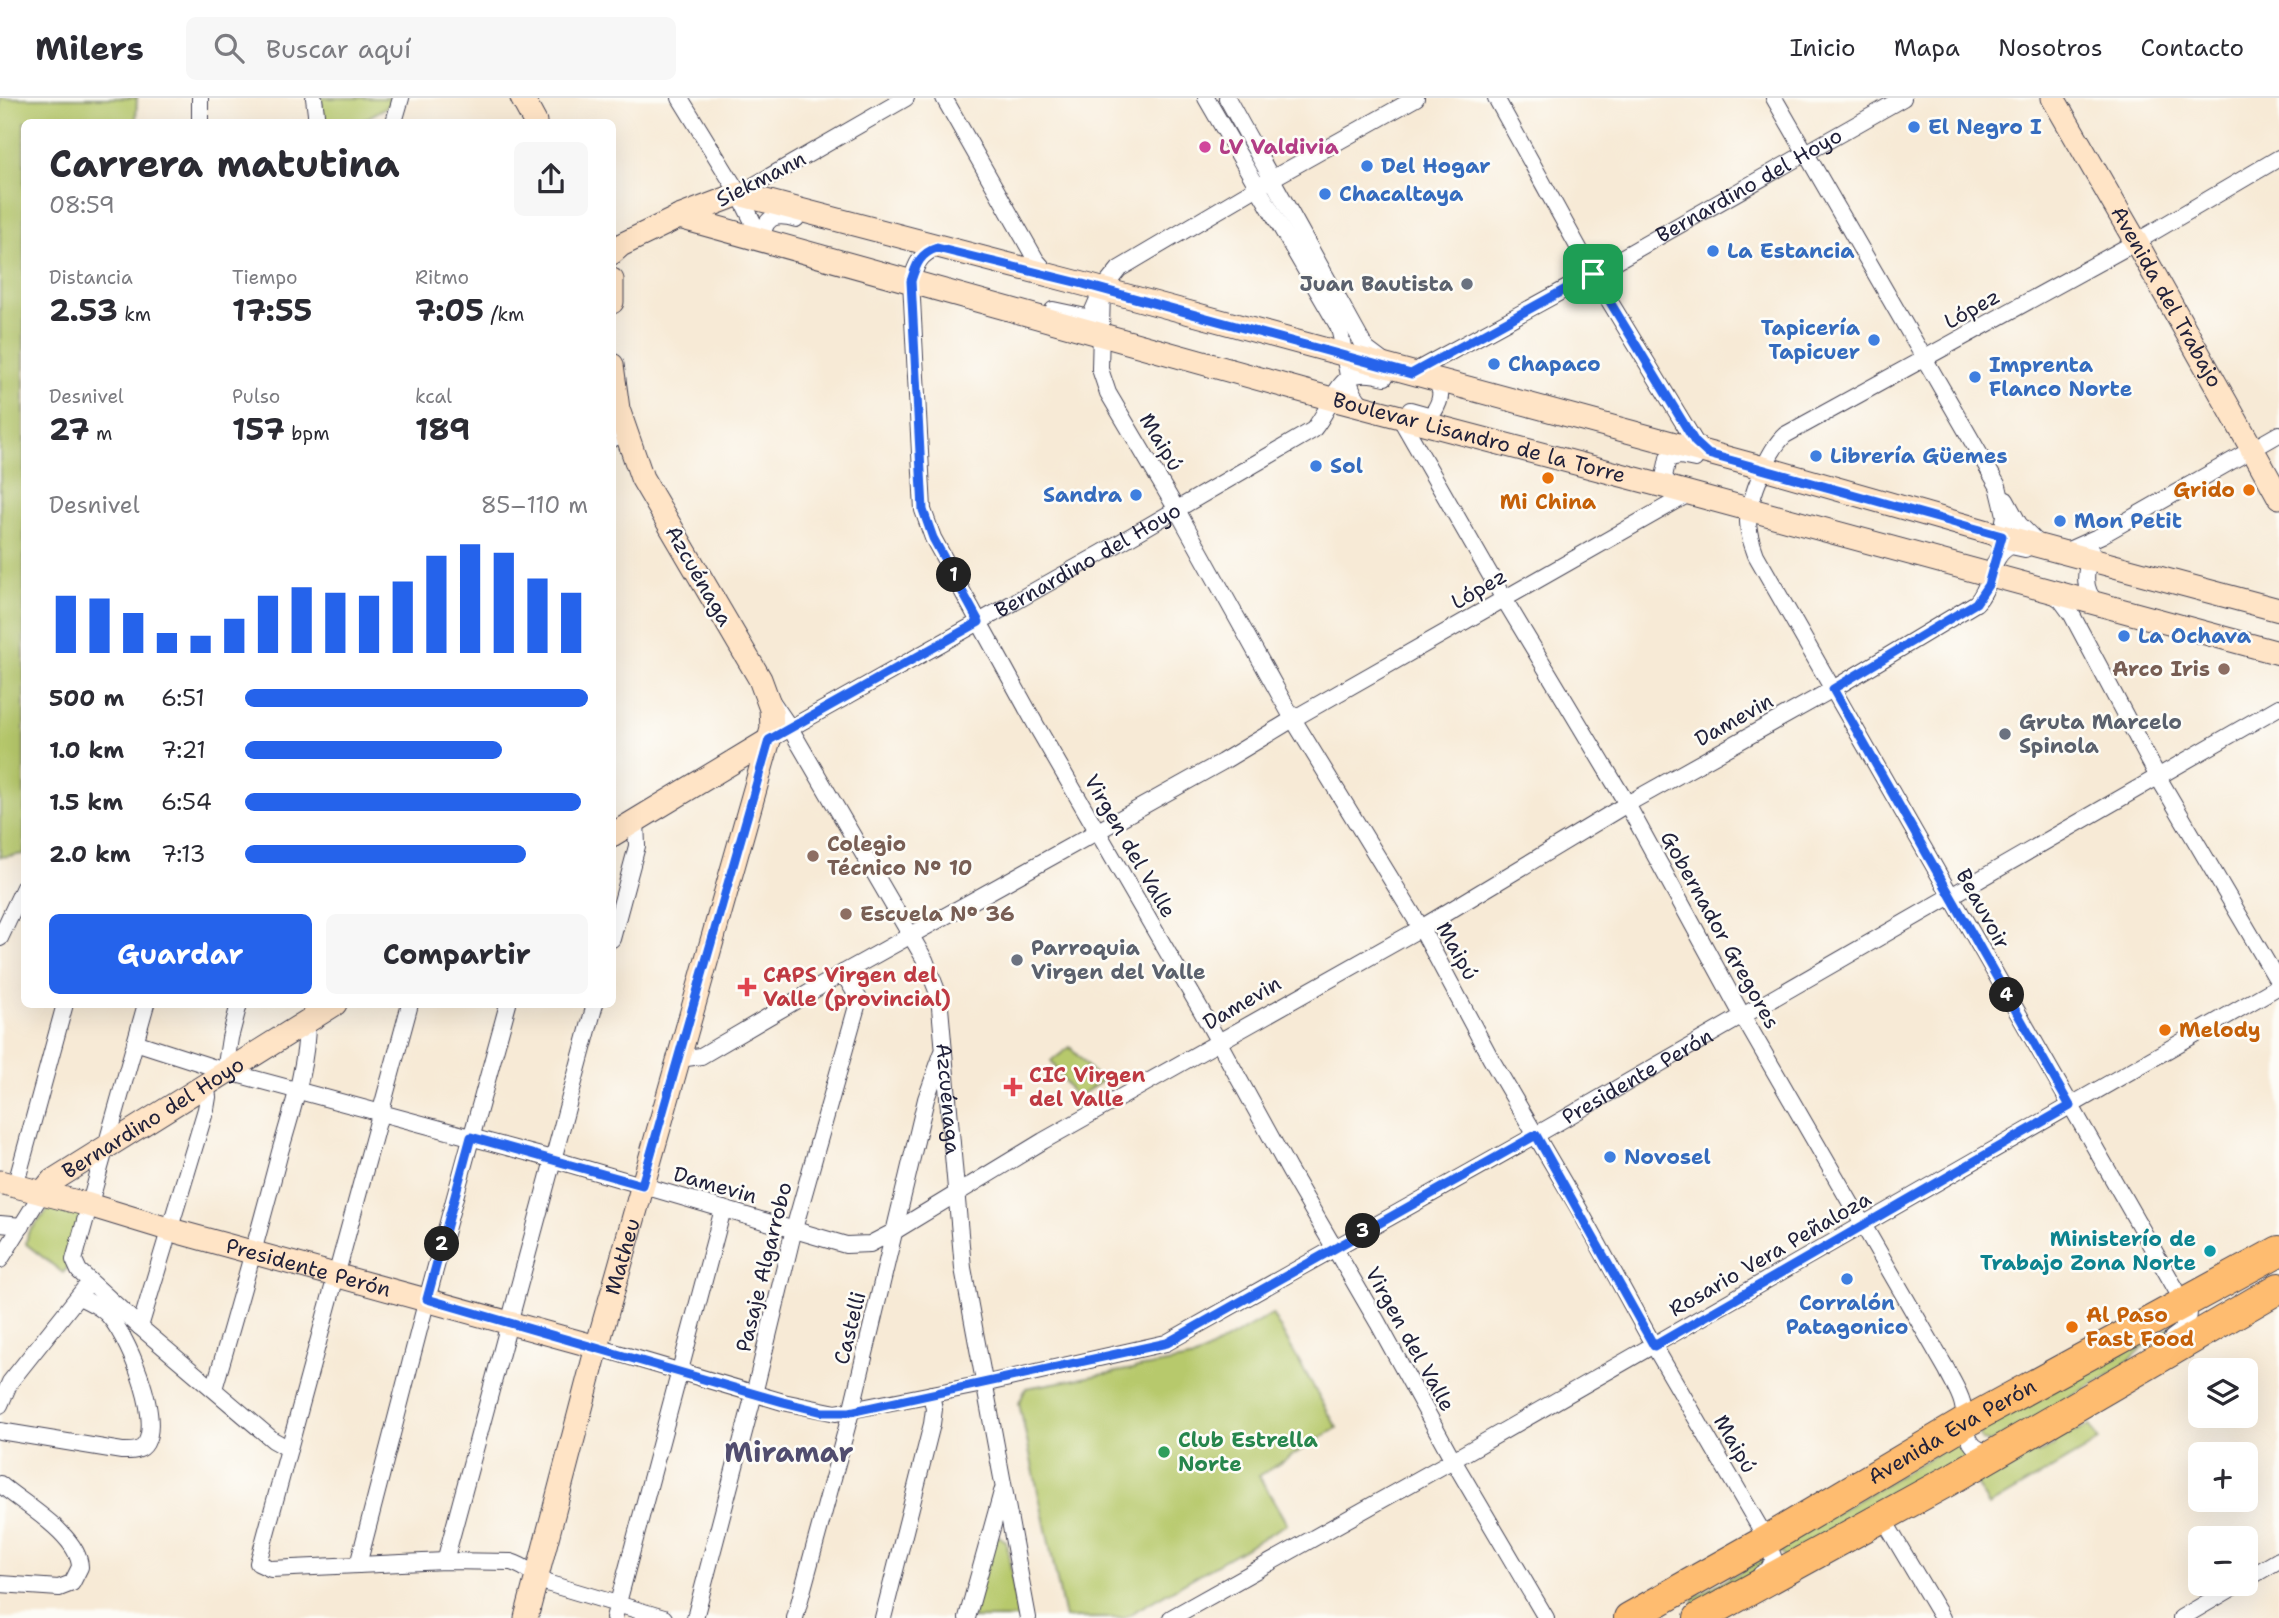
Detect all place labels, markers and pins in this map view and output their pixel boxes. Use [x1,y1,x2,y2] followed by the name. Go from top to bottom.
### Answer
[1928,113,2042,141] place label: El Negro I
[1906,119,1922,135] marker: El Negro I
[1219,133,1339,161] place label: LV Valdivia
[1197,139,1213,155] marker: LV Valdivia
[1381,152,1491,180] place label: Del Hogar
[1359,158,1375,174] marker: Del Hogar
[1339,180,1464,208] place label: Chacaltaya
[1317,186,1333,202] marker: Chacaltaya
[1727,237,1855,265] place label: La Estancia
[1705,243,1721,259] marker: La Estancia
[1563,244,1623,304] pin
[1300,270,1454,298] place label: Juan Bautista
[1459,276,1475,292] marker: Juan Bautista
[1761,314,1861,366] place label: Tapicería Tapicuer
[1866,332,1882,348] marker: Tapicería Tapicuer
[1508,350,1601,378] place label: Chapaco
[1989,351,2132,403] place label: Imprenta Flanco Norte
[1486,356,1502,372] marker: Chapaco
[1967,369,1983,385] marker: Imprenta Flanco Norte
[1830,442,2008,470] place label: Librería Güemes
[1808,448,1824,464] marker: Librería Güemes
[1330,452,1363,480] place label: Sol
[1308,458,1324,474] marker: Sol
[1540,470,1556,486] marker: Mi China
[2173,476,2235,504] place label: Grido
[1043,481,1123,509] place label: Sandra
[2241,482,2257,498] marker: Grido
[1128,487,1144,503] marker: Sandra
[1500,488,1597,516] place label: Mi China
[2074,507,2182,535] place label: Mon Petit
[2052,513,2068,529] marker: Mon Petit
[936,558,972,592] pin: 1
[2138,622,2252,650] place label: La Ochava
[2116,628,2132,644] marker: La Ochava
[2112,655,2210,683] place label: Arco Iris
[2216,661,2232,677] marker: Arco Iris
[2019,708,2182,760] place label: Gruta Marcelo Spinola
[1997,726,2013,742] marker: Gruta Marcelo Spinola
[827,830,972,882] place label: Colegio Técnico Nº 10
[805,848,821,864] marker: Colegio Técnico Nº 10
[860,900,1015,928] place label: Escuela Nº 36
[838,906,854,922] marker: Escuela Nº 36
[1031,934,1206,986] place label: Parroquia Virgen del Valle
[1009,952,1025,968] marker: Parroquia Virgen del Valle
[763,961,951,1013] place label: CAPS Virgen del Valle (provincial)
[737,977,757,997] marker: CAPS Virgen del Valle (provincial)
[1990,978,2024,1012] pin: 4
[2179,1016,2260,1044] place label: Melody
[2157,1022,2173,1038] marker: Melody
[1029,1061,1146,1113] place label: CIC Virgen del Valle
[1003,1077,1023,1097] marker: CIC Virgen del Valle
[1624,1143,1711,1171] place label: Novosel
[1602,1149,1618,1165] marker: Novosel
[1346,1214,1380,1248] pin: 3
[1980,1225,2196,1277] place label: Ministerío de Trabajo Zona Norte
[424,1226,460,1262] pin: 2
[2202,1243,2218,1259] marker: Ministerío de Trabajo Zona Norte
[1839,1271,1855,1287] marker: Corralón Patagonico
[1786,1289,1908,1341] place label: Corralón Patagonico
[2086,1301,2194,1353] place label: Al Paso Fast Food
[2064,1319,2080,1335] marker: Al Paso Fast Food
[1178,1426,1318,1478] place label: Club Estrella Norte
[1156,1444,1172,1460] marker: Club Estrella Norte

